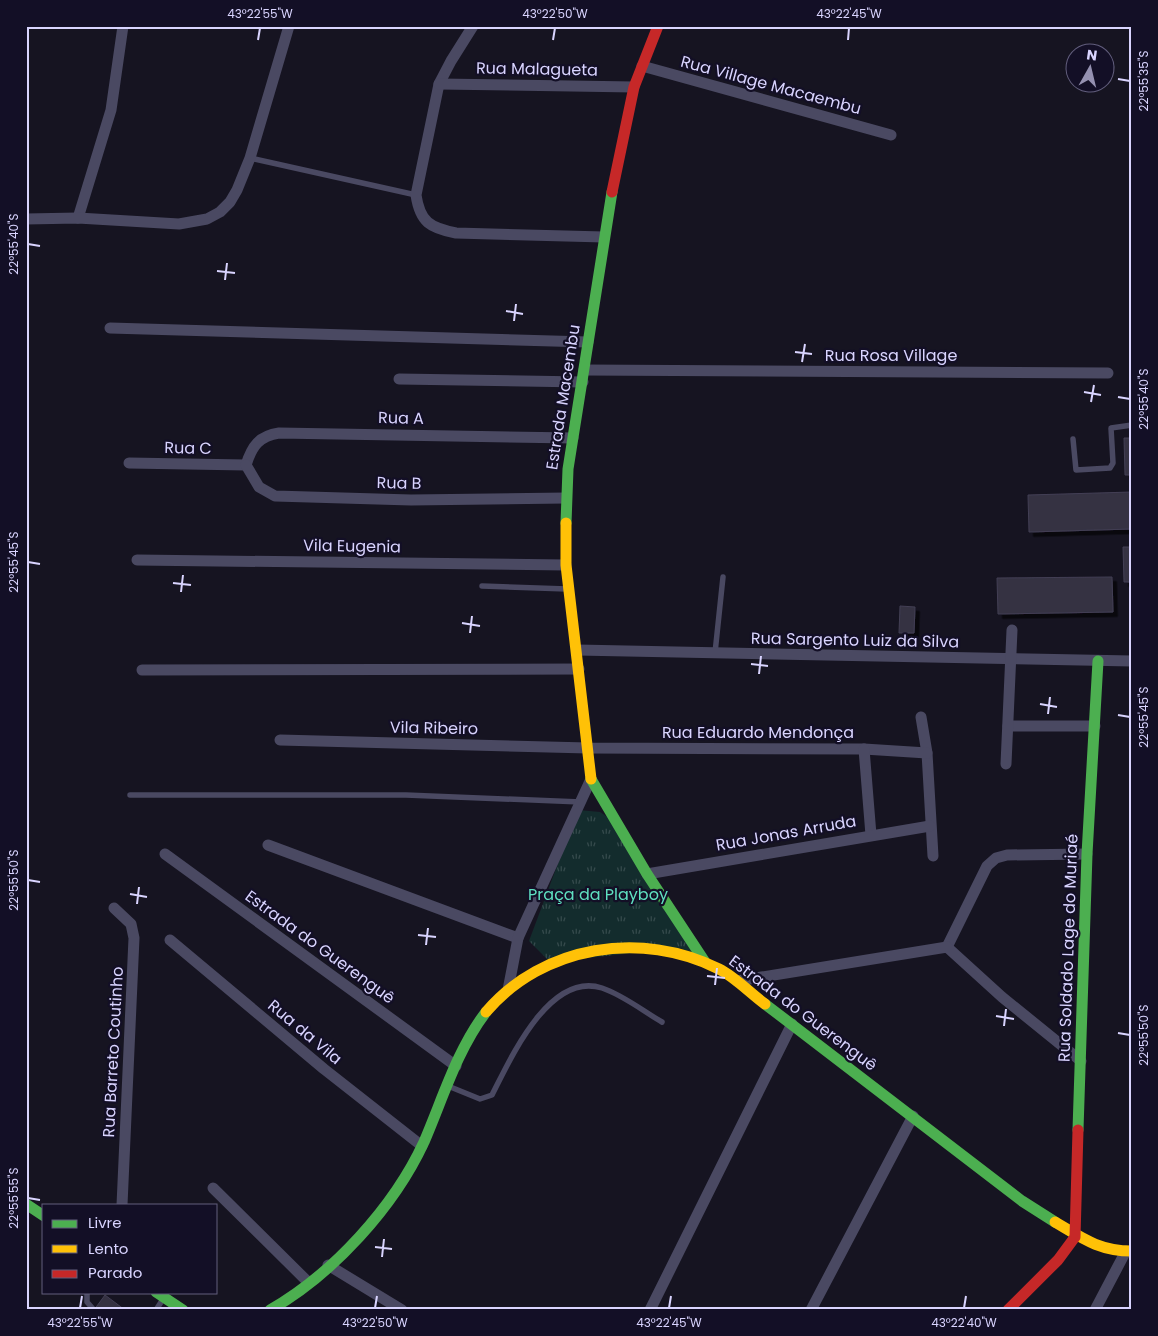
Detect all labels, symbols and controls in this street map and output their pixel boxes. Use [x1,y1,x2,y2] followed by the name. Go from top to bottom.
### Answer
[227,5,293,22] text: 43°22'55"W
[522,5,588,22] text: 43°22'50"W
[816,5,882,22] text: 43°22'45"W
[1066,42,1116,92] north arrow
[1085,44,1098,66] text: N
[678,50,864,120] street label: Rua Village Macaembu
[1135,51,1152,111] text: 22°55'35"S
[476,56,598,82] street label: Rua Malagueta
[5,213,22,275] text: 22°55'40"S
[540,323,586,471] street label: Estrada Macembu
[825,344,957,367] street label: Rua Rosa Village
[1135,368,1152,430] text: 22°55'40"S
[378,406,424,430] street label: Rua A
[164,436,212,460] street label: Rua C
[376,471,422,495] street label: Rua B
[5,531,22,593] text: 22°55'45"S
[303,534,401,558] street label: Vila Eugenia
[751,627,959,653] street label: Rua Sargento Luiz da Silva
[1135,686,1152,748] text: 22°55'45"S
[390,716,478,740] street label: Vila Ribeiro
[662,721,854,744] street label: Rua Eduardo Mendonça
[714,809,858,857] street label: Rua Jonas Arruda
[1053,833,1083,1062] street label: Rua Soldado Lage do Muriaé
[5,849,22,911] text: 22°55'50"S
[528,883,668,906] park label: Praça da Playboy
[240,885,400,1009] street label: Estrada do Guerenguê
[724,950,882,1076] street label: Estrada do Guerenguê
[97,966,129,1138] street label: Rua Barreto Coutinho
[263,994,347,1070] street label: Rua da Vila
[1135,1004,1152,1066] text: 22°55'50"S
[5,1167,22,1229] text: 22°55'55"S
[42,1204,218,1294] legend
[88,1212,121,1233] text: Livre
[88,1238,128,1259] text: Lento
[88,1262,142,1283] text: Parado
[47,1314,113,1331] text: 43°22'55"W
[342,1314,408,1331] text: 43°22'50"W
[636,1314,702,1331] text: 43°22'45"W
[931,1314,997,1331] text: 43°22'40"W

